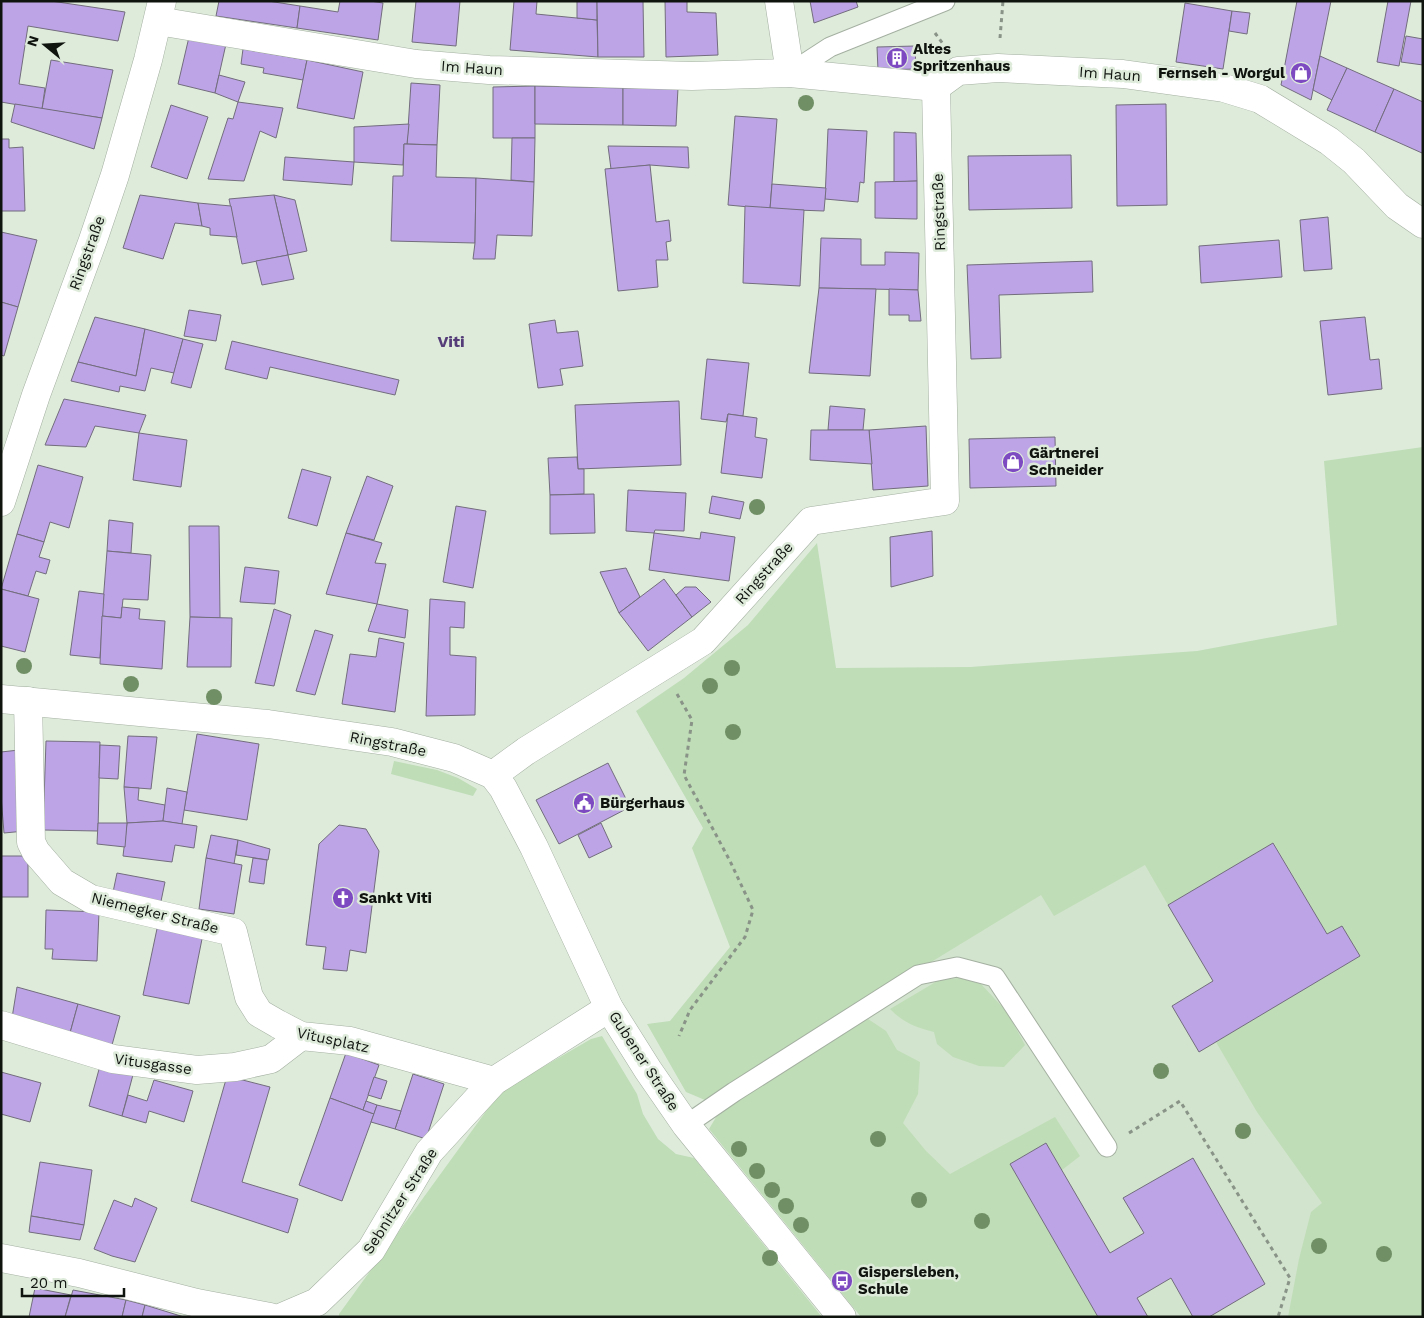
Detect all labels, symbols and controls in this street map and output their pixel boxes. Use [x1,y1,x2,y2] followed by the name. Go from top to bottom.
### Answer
[20,20,70,70] north arrow
[23,34,42,48] text: N
[913,40,1010,75] place label: Altes Spritzenhaus
[885,46,909,70] building icon: Altes Spritzenhaus
[441,57,503,79] street label: Im Haun
[1289,61,1313,85] shop icon: Fernseh - Worgul
[1079,63,1141,85] street label: Im Haun
[1158,64,1285,82] place label: Fernseh - Worgul
[929,173,949,251] street label: Ringstraße
[65,213,109,293] street label: Ringstraße
[437,332,465,351] district label: Viti
[1029,444,1104,479] place label: Gärtnerei Schneider
[1001,450,1025,474] shop icon: Gärtnerei Schneider
[731,538,797,608] street label: Ringstraße
[348,728,428,760] street label: Ringstraße
[572,791,596,815] public building icon: Bürgerhaus
[600,794,685,812] place label: Bürgerhaus
[331,886,355,910] church icon: Sankt Viti
[89,888,221,938] street label: Niemegker Straße
[359,889,432,907] place label: Sankt Viti
[605,1008,683,1114] street label: Gubener Straße
[295,1024,371,1056] street label: Vitusplatz
[113,1050,193,1078] street label: Vitusgasse
[359,1145,441,1257] street label: Sebnitzer Straße
[858,1263,959,1298] place label: Gispersleben, Schule
[22,1266,125,1298] scale bar
[830,1269,854,1293] bus stop icon: Gispersleben, Schule
[30,1274,68,1292] text: 20 m

